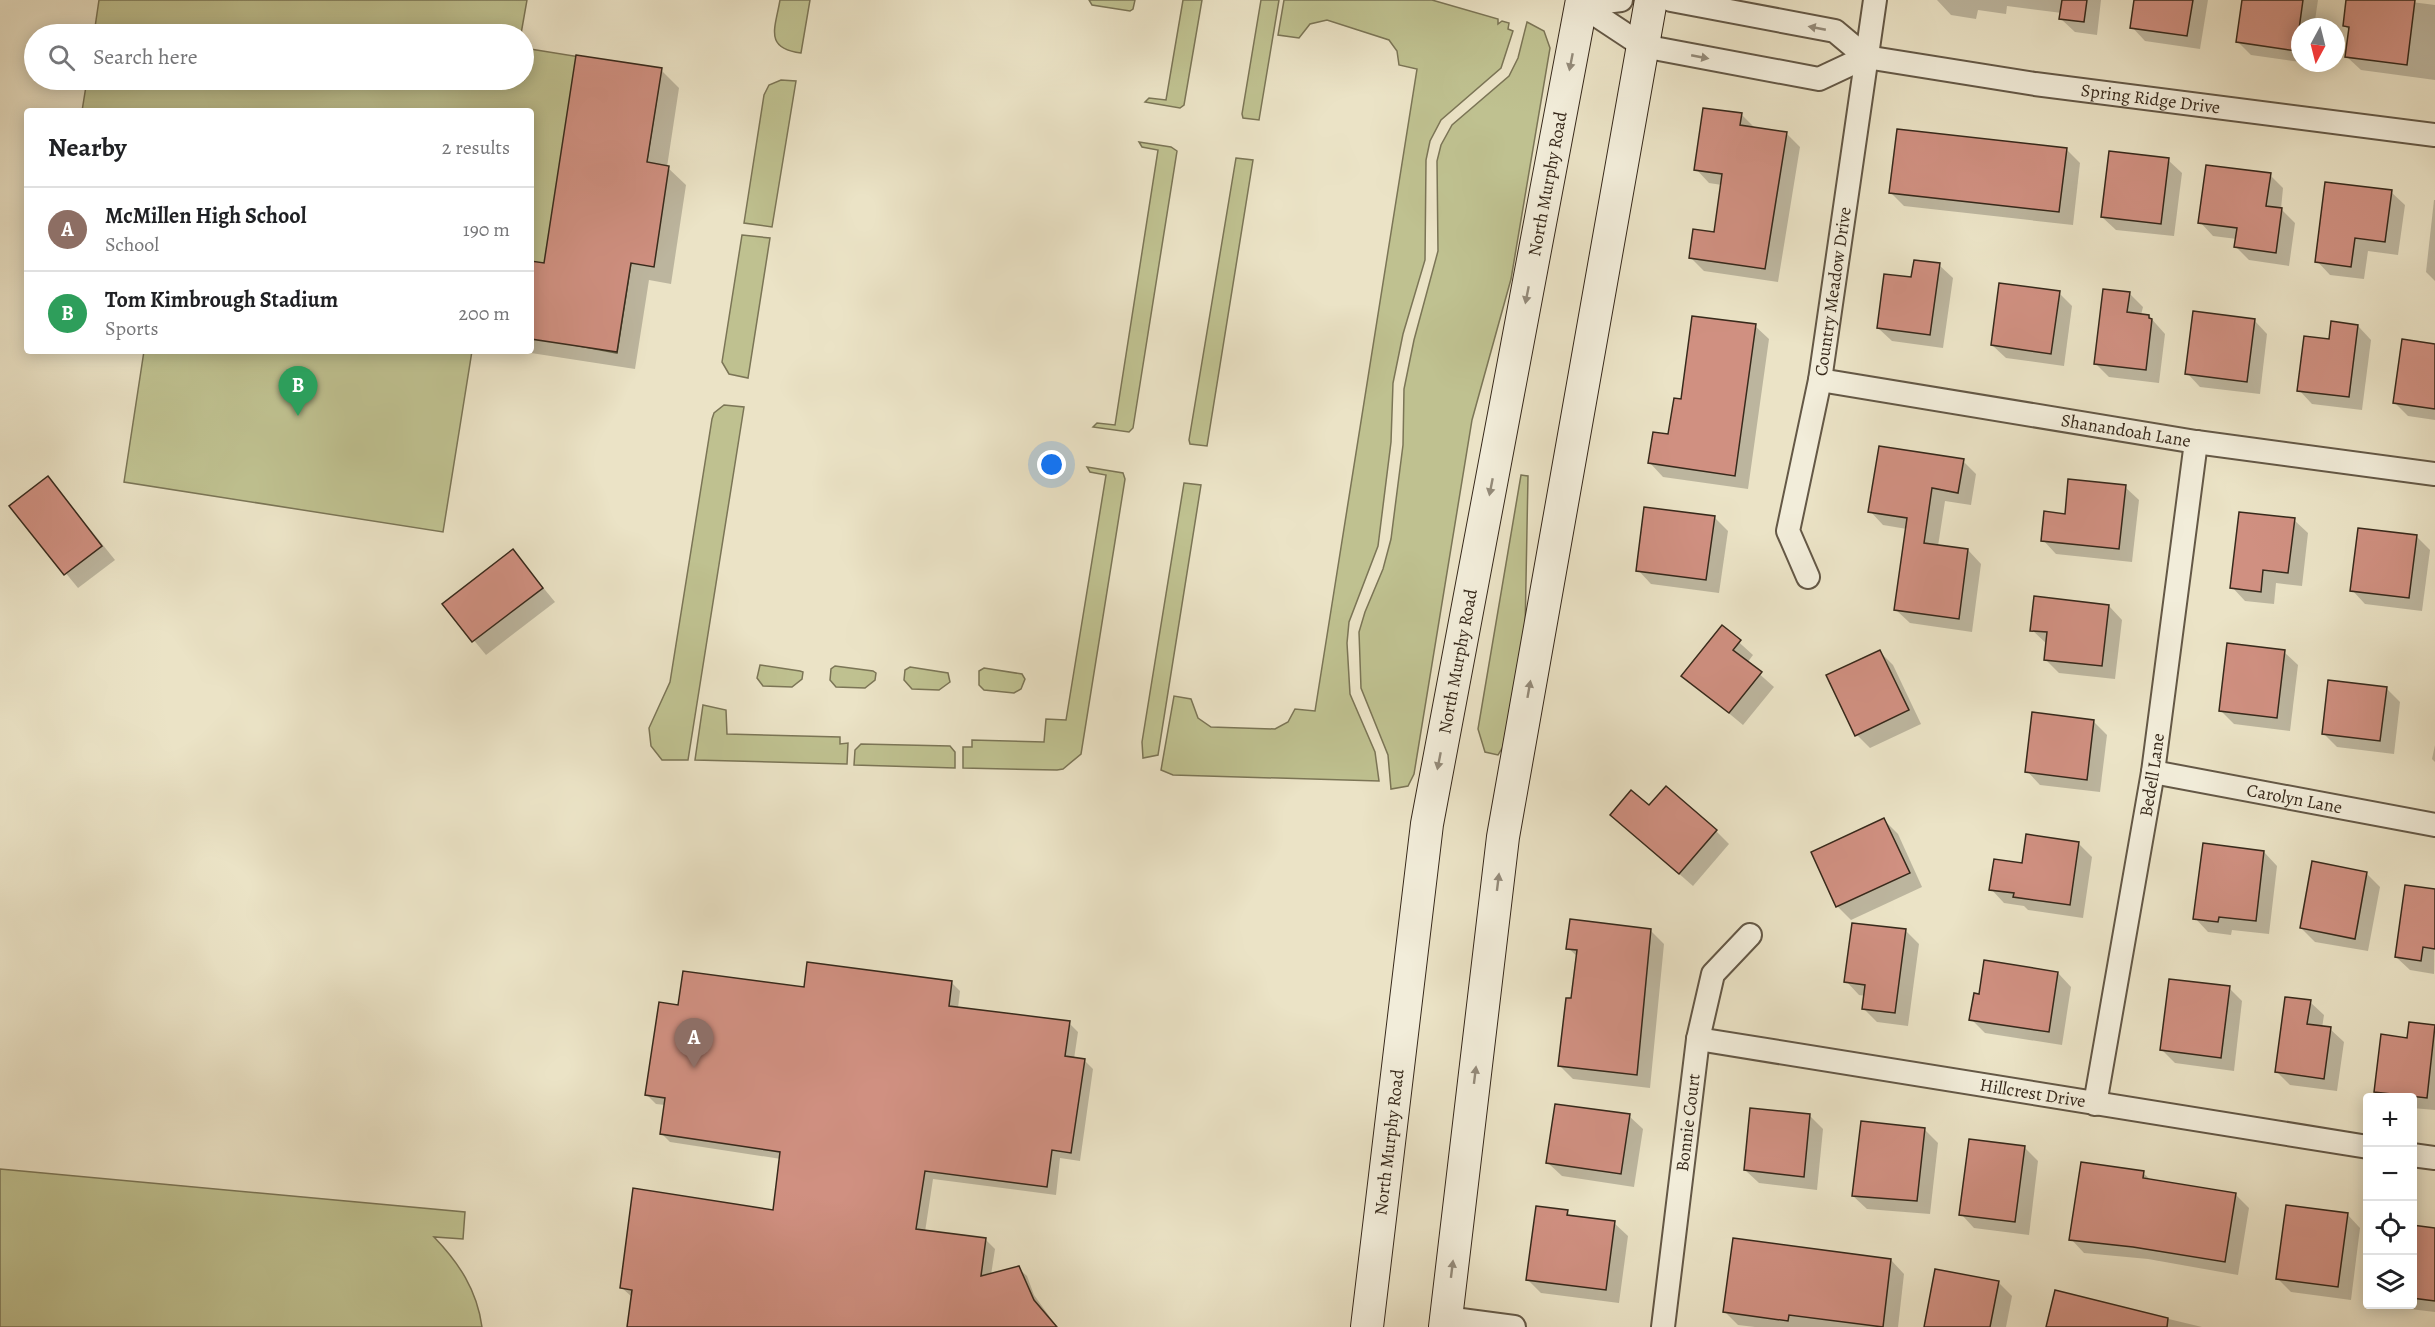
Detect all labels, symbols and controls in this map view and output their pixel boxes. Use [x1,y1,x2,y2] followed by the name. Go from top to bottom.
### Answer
[2291,18,2345,72] north arrow
[1808,23,1827,32] one-way arrow
[24,24,534,90] search box
[45,41,78,74] icon: search
[93,42,198,72] text: Search here
[1566,53,1575,72] one-way arrow
[1691,53,1710,62] one-way arrow
[2079,78,2222,120] street label: Spring Ridge Drive
[1522,109,1573,258] street label: North Murphy Road
[48,130,127,165] text: Nearby
[442,134,510,161] text: 2 results
[105,201,306,231] text: McMillen High School
[1809,205,1857,378] street label: Country Meadow Drive
[61,216,74,243] text: A
[463,216,510,243] text: 190 m
[105,231,159,258] text: School
[105,285,338,315] text: Tom Kimbrough Stadium
[1522,286,1531,305] one-way arrow
[61,300,74,327] text: B
[459,300,510,327] text: 200 m
[105,315,158,342] text: Sports
[278,366,318,416] pin: B
[2059,408,2193,453] street label: Shanandoah Lane
[1037,450,1066,479] your location
[1486,478,1495,497] one-way arrow
[1432,587,1483,736] street label: North Murphy Road
[1525,680,1534,699] one-way arrow
[2133,732,2170,819] street label: Bedell Lane
[1434,752,1443,771] one-way arrow
[2245,778,2344,819] street label: Carolyn Lane
[1493,872,1503,891] one-way arrow
[674,1018,714,1068] pin: A
[1470,1066,1480,1085] one-way arrow
[1368,1068,1410,1217] street label: North Murphy Road
[1670,1072,1706,1173] street label: Bonnie Court
[1978,1073,2087,1113] street label: Hillcrest Drive
[2363,1093,2417,1309] map controls
[2363,1093,2417,1147] button: +
[2363,1147,2417,1201] button: −
[2363,1201,2417,1255] button: locate
[2363,1255,2417,1309] button: layers
[1447,1259,1457,1278] one-way arrow

